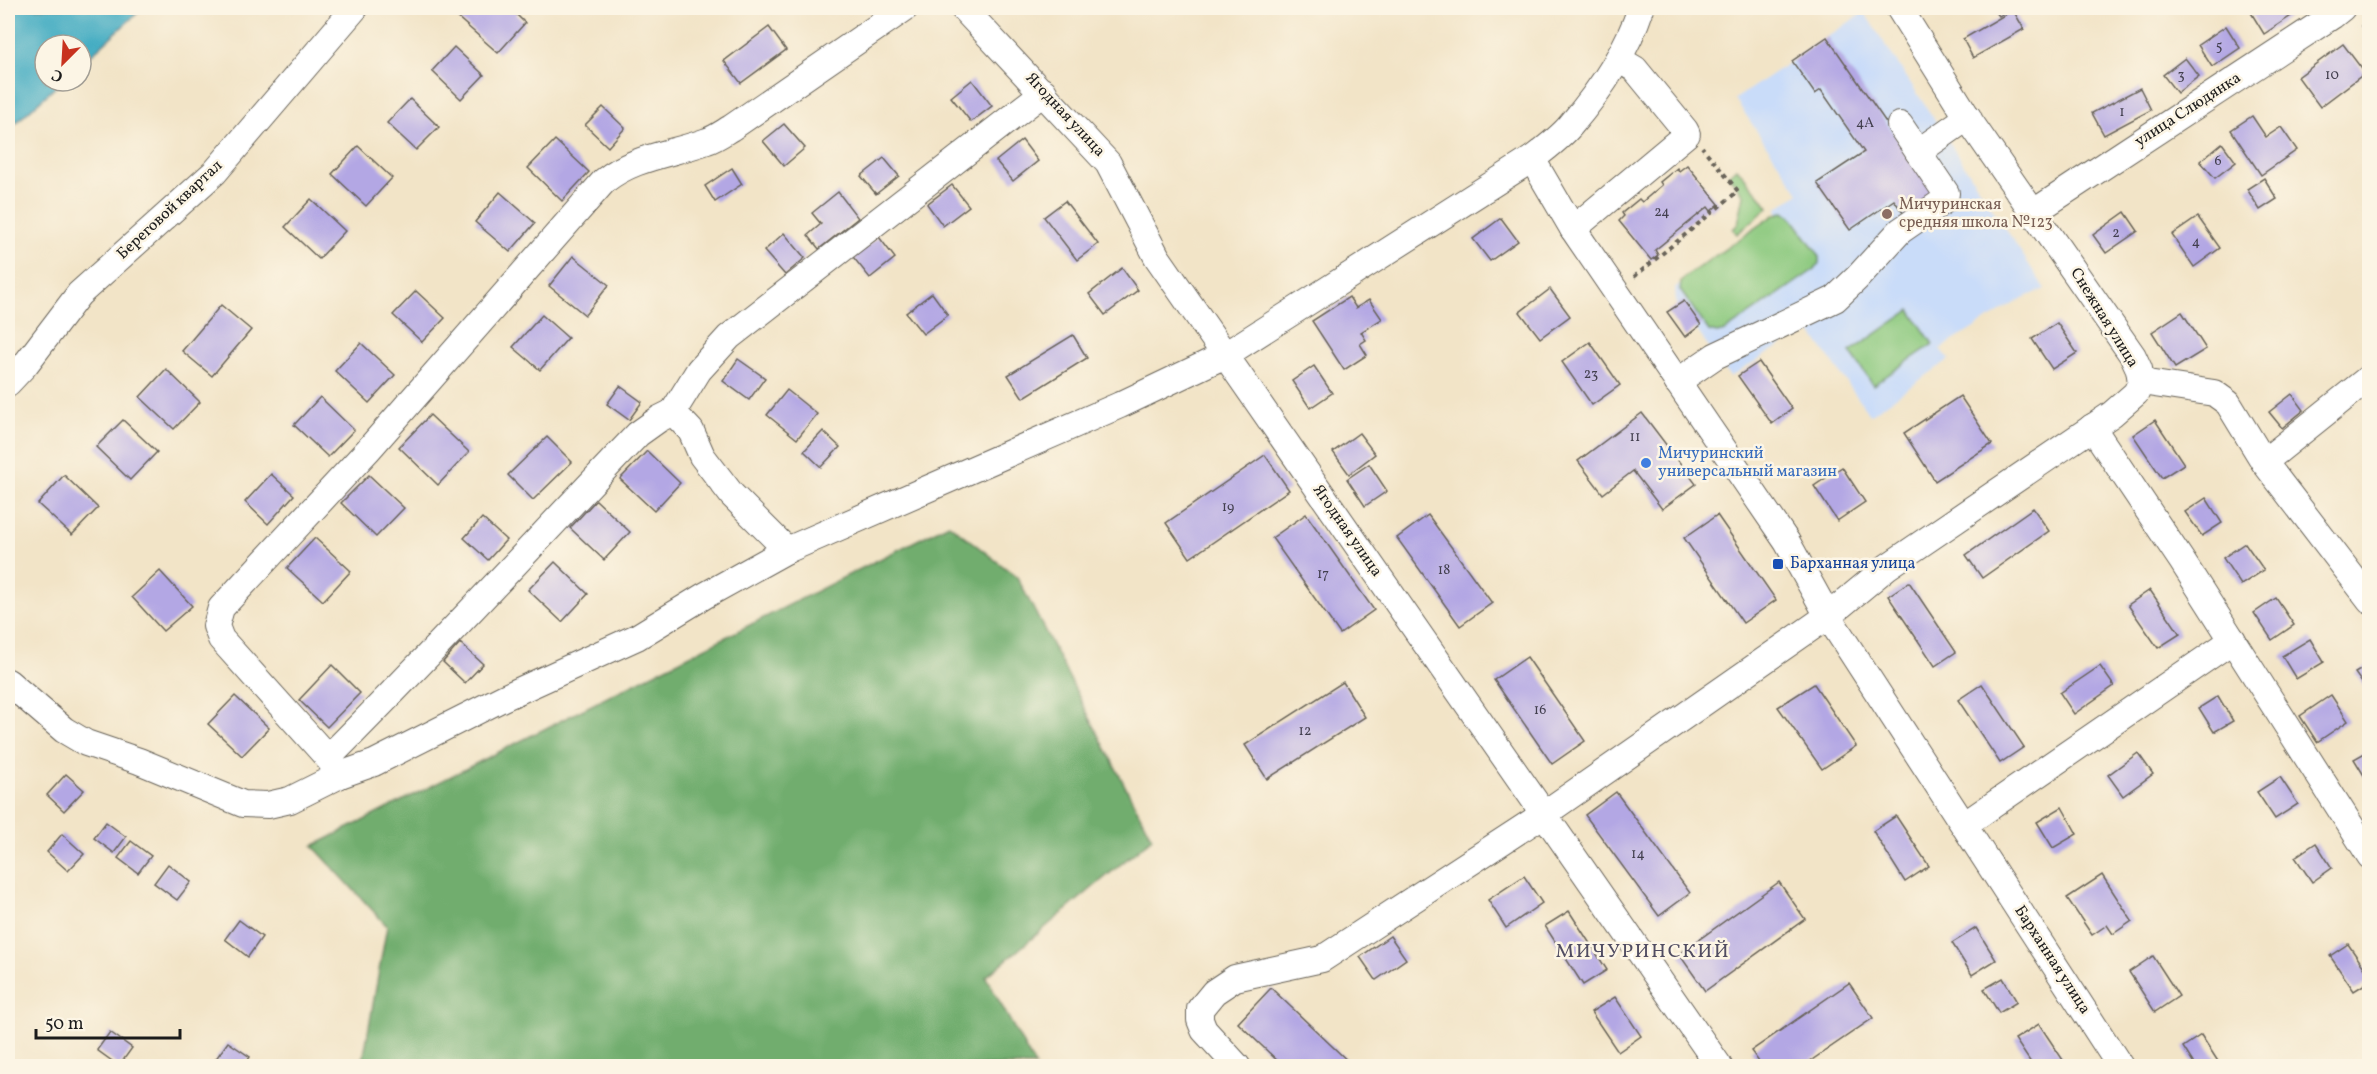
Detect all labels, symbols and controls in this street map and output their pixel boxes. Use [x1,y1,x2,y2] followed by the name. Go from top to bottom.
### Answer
[33,33,93,93] north arrow
[2216,37,2222,56] house number: 5
[49,63,67,87] text: С
[2177,66,2185,85] house number: 3
[2325,66,2339,85] house number: 10
[2131,67,2245,153] street label: улица Слюдянка
[1020,68,1110,162] street label: Ягодная улица
[2119,103,2125,122] house number: 1
[1856,114,1874,133] house number: 4А
[2214,152,2222,171] house number: 6
[112,155,228,265] street label: Береговой квартал
[1899,194,2053,234] place label: Мичуринская средняя школа №123
[1654,203,1670,222] house number: 24
[1880,207,1894,221] marker: Мичуринская средняя школа №123
[2112,224,2120,243] house number: 2
[2192,233,2200,252] house number: 4
[2065,264,2143,372] street label: Снежная улица
[1584,365,1598,384] house number: 23
[1630,428,1640,447] house number: 11
[1658,443,1837,483] place label: Мичуринский универсальный магазин
[1639,456,1653,470] marker: Мичуринский универсальный магазин
[1307,480,1387,582] street label: Ягодная улица
[1222,498,1234,517] house number: 19
[1790,553,1916,575] place label: Барханная улица
[1771,557,1785,571] marker: Барханная улица
[1438,561,1450,580] house number: 18
[1317,565,1329,584] house number: 17
[1534,701,1546,720] house number: 16
[1299,722,1311,741] house number: 12
[1631,845,1645,864] house number: 14
[2009,901,2095,1019] street label: Барханная улица
[1556,938,1730,966] district label: МИЧУРИНСКИЙ
[36,1002,180,1040] scale bar
[45,1012,84,1037] text: 50 m

